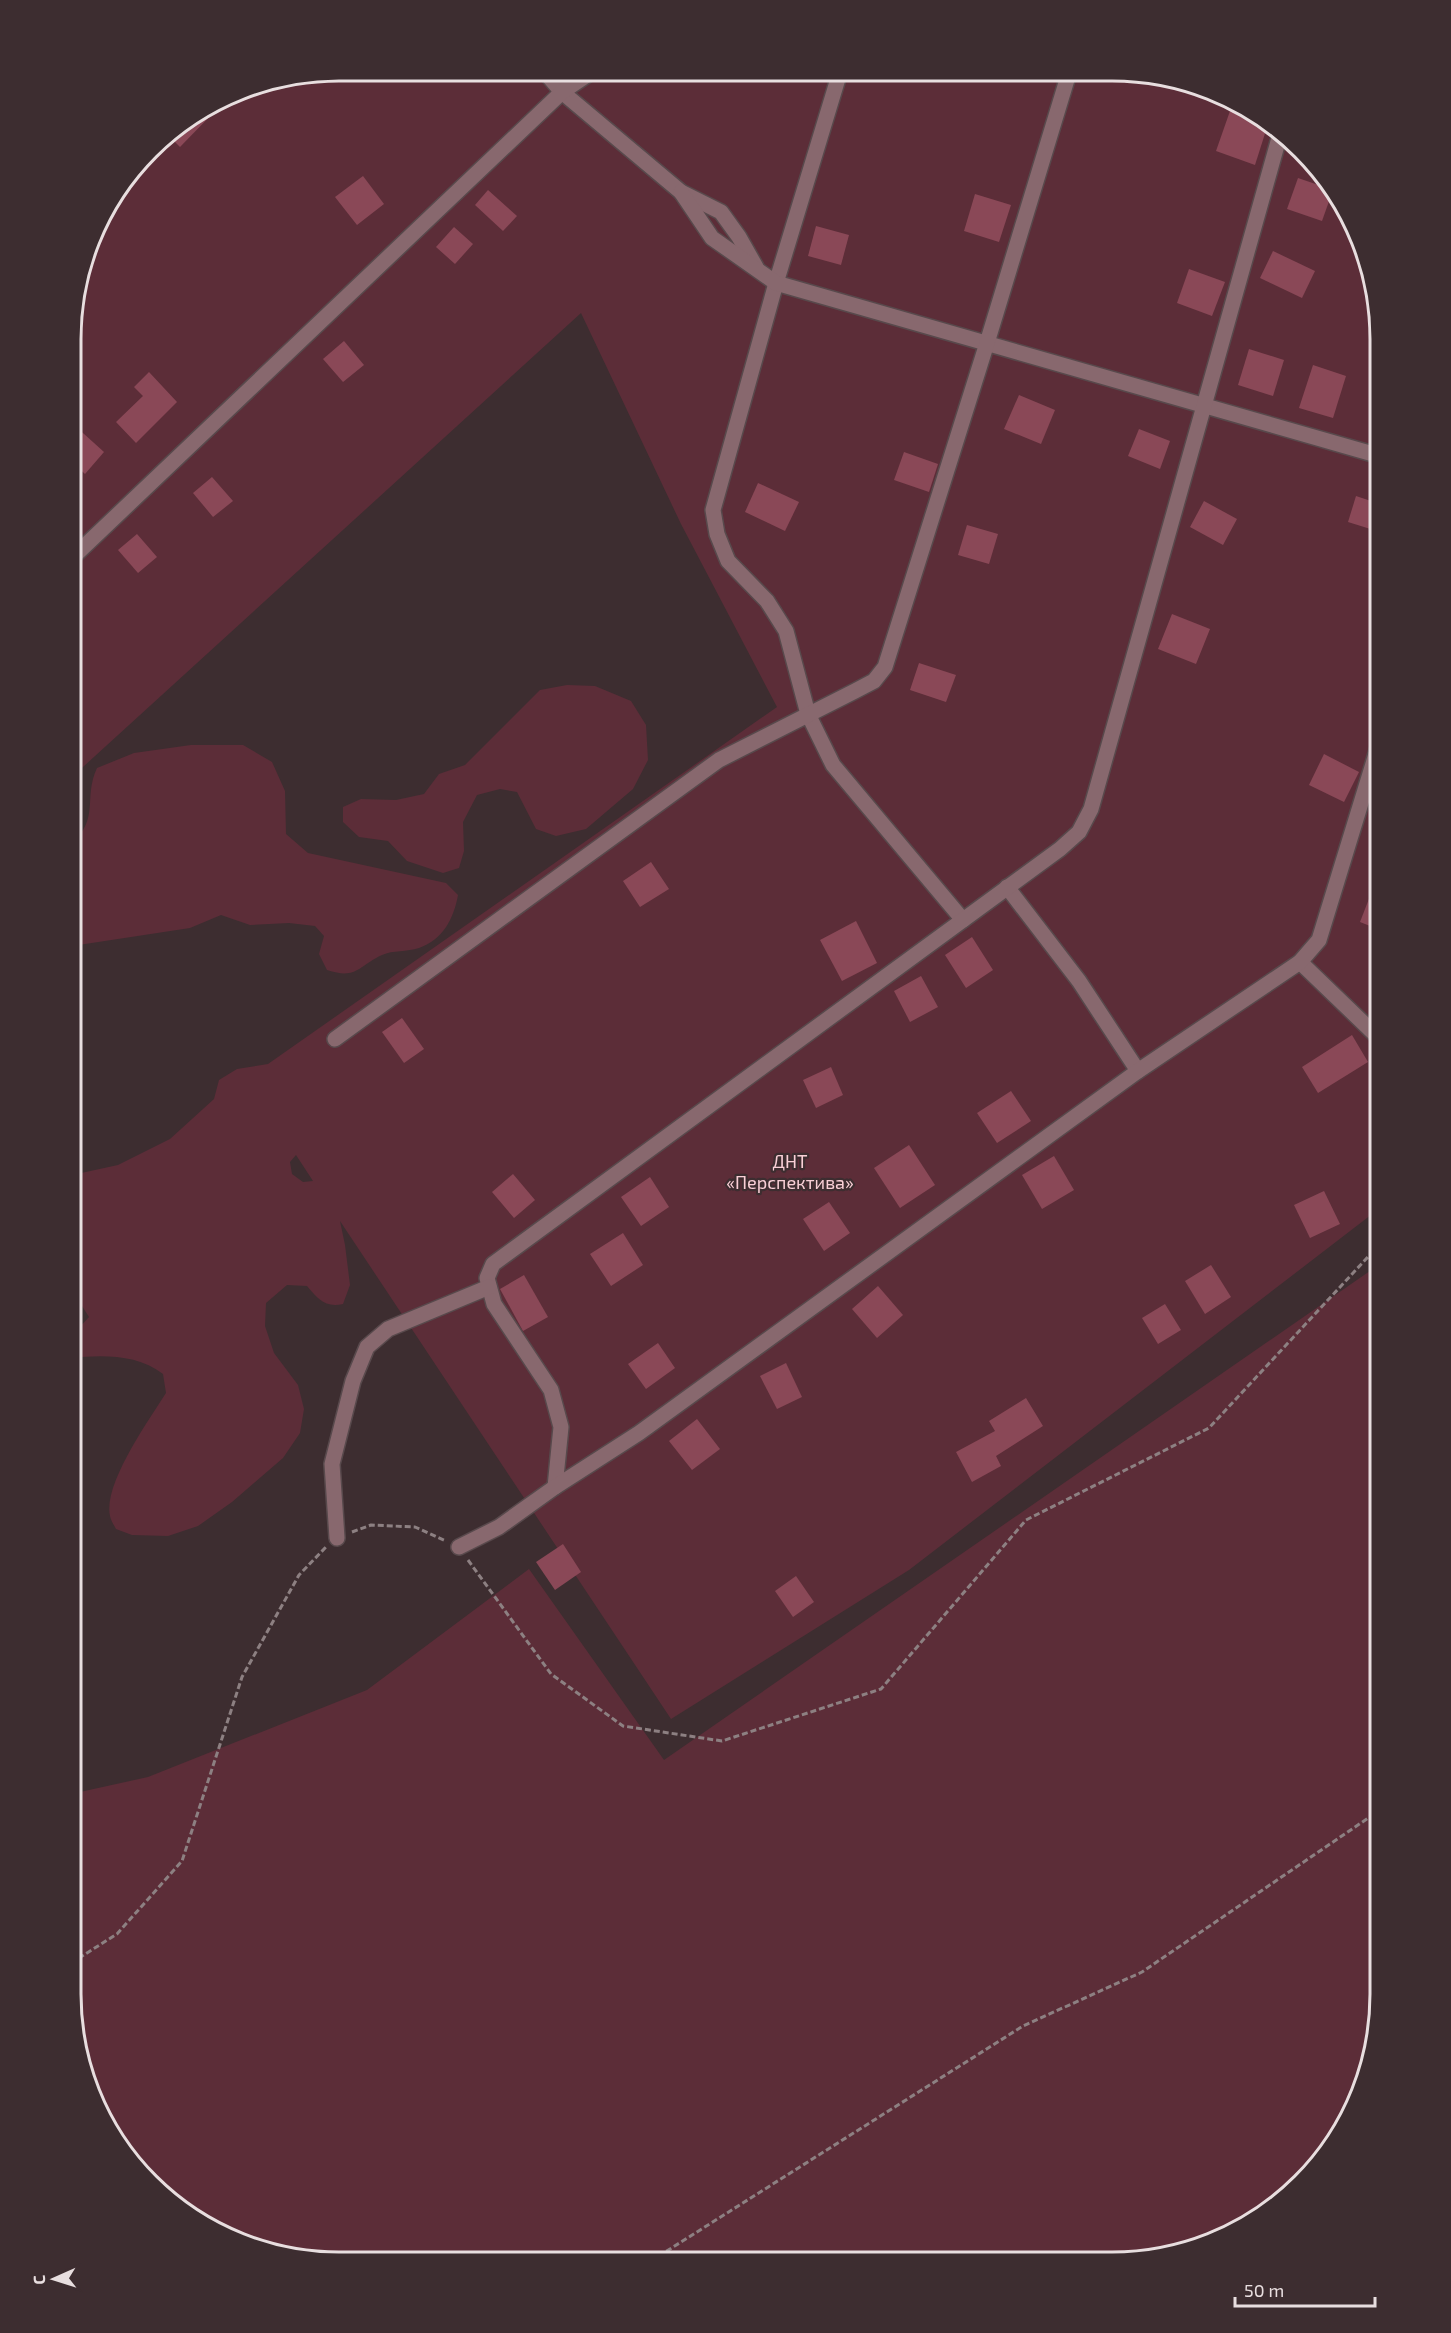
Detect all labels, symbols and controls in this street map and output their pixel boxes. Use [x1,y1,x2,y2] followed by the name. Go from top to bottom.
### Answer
[726,1150,854,1193] park label: ДНТ «Перспектива»
[24,2249,84,2309] north arrow
[1235,2270,1374,2308] scale bar
[29,2275,48,2285] text: С
[1244,2279,1284,2301] text: 50 m

